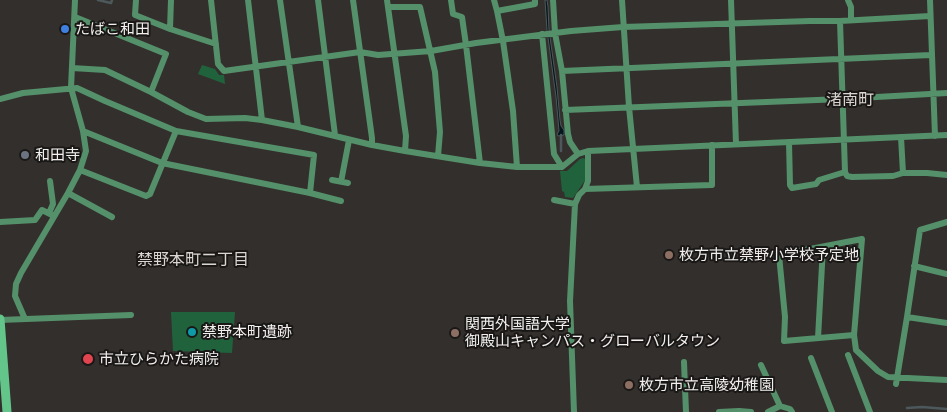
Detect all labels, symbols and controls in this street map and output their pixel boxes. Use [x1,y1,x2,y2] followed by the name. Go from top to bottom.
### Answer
[75,20,150,38] place label: たばこ和田
[59,23,71,35] marker: たばこ和田
[826,90,874,110] district label: 渚南町
[35,146,80,164] place label: 和田寺
[19,149,31,161] marker: 和田寺
[679,246,859,264] place label: 枚方市立禁野小学校予定地
[663,249,675,261] marker: 枚方市立禁野小学校予定地
[137,250,249,270] district label: 禁野本町二丁目
[465,315,720,350] place label: 関西外国語大学 御殿山キャンパス・グローバルタウン
[202,323,292,341] place label: 禁野本町遺跡
[186,326,198,338] marker: 禁野本町遺跡
[449,327,461,339] marker: 関西外国語大学 御殿山キャンパス・グローバルタウン
[99,350,219,368] place label: 市立ひらかた病院
[81,352,95,366] marker: 市立ひらかた病院
[639,376,774,394] place label: 枚方市立高陵幼稚園
[623,379,635,391] marker: 枚方市立高陵幼稚園

